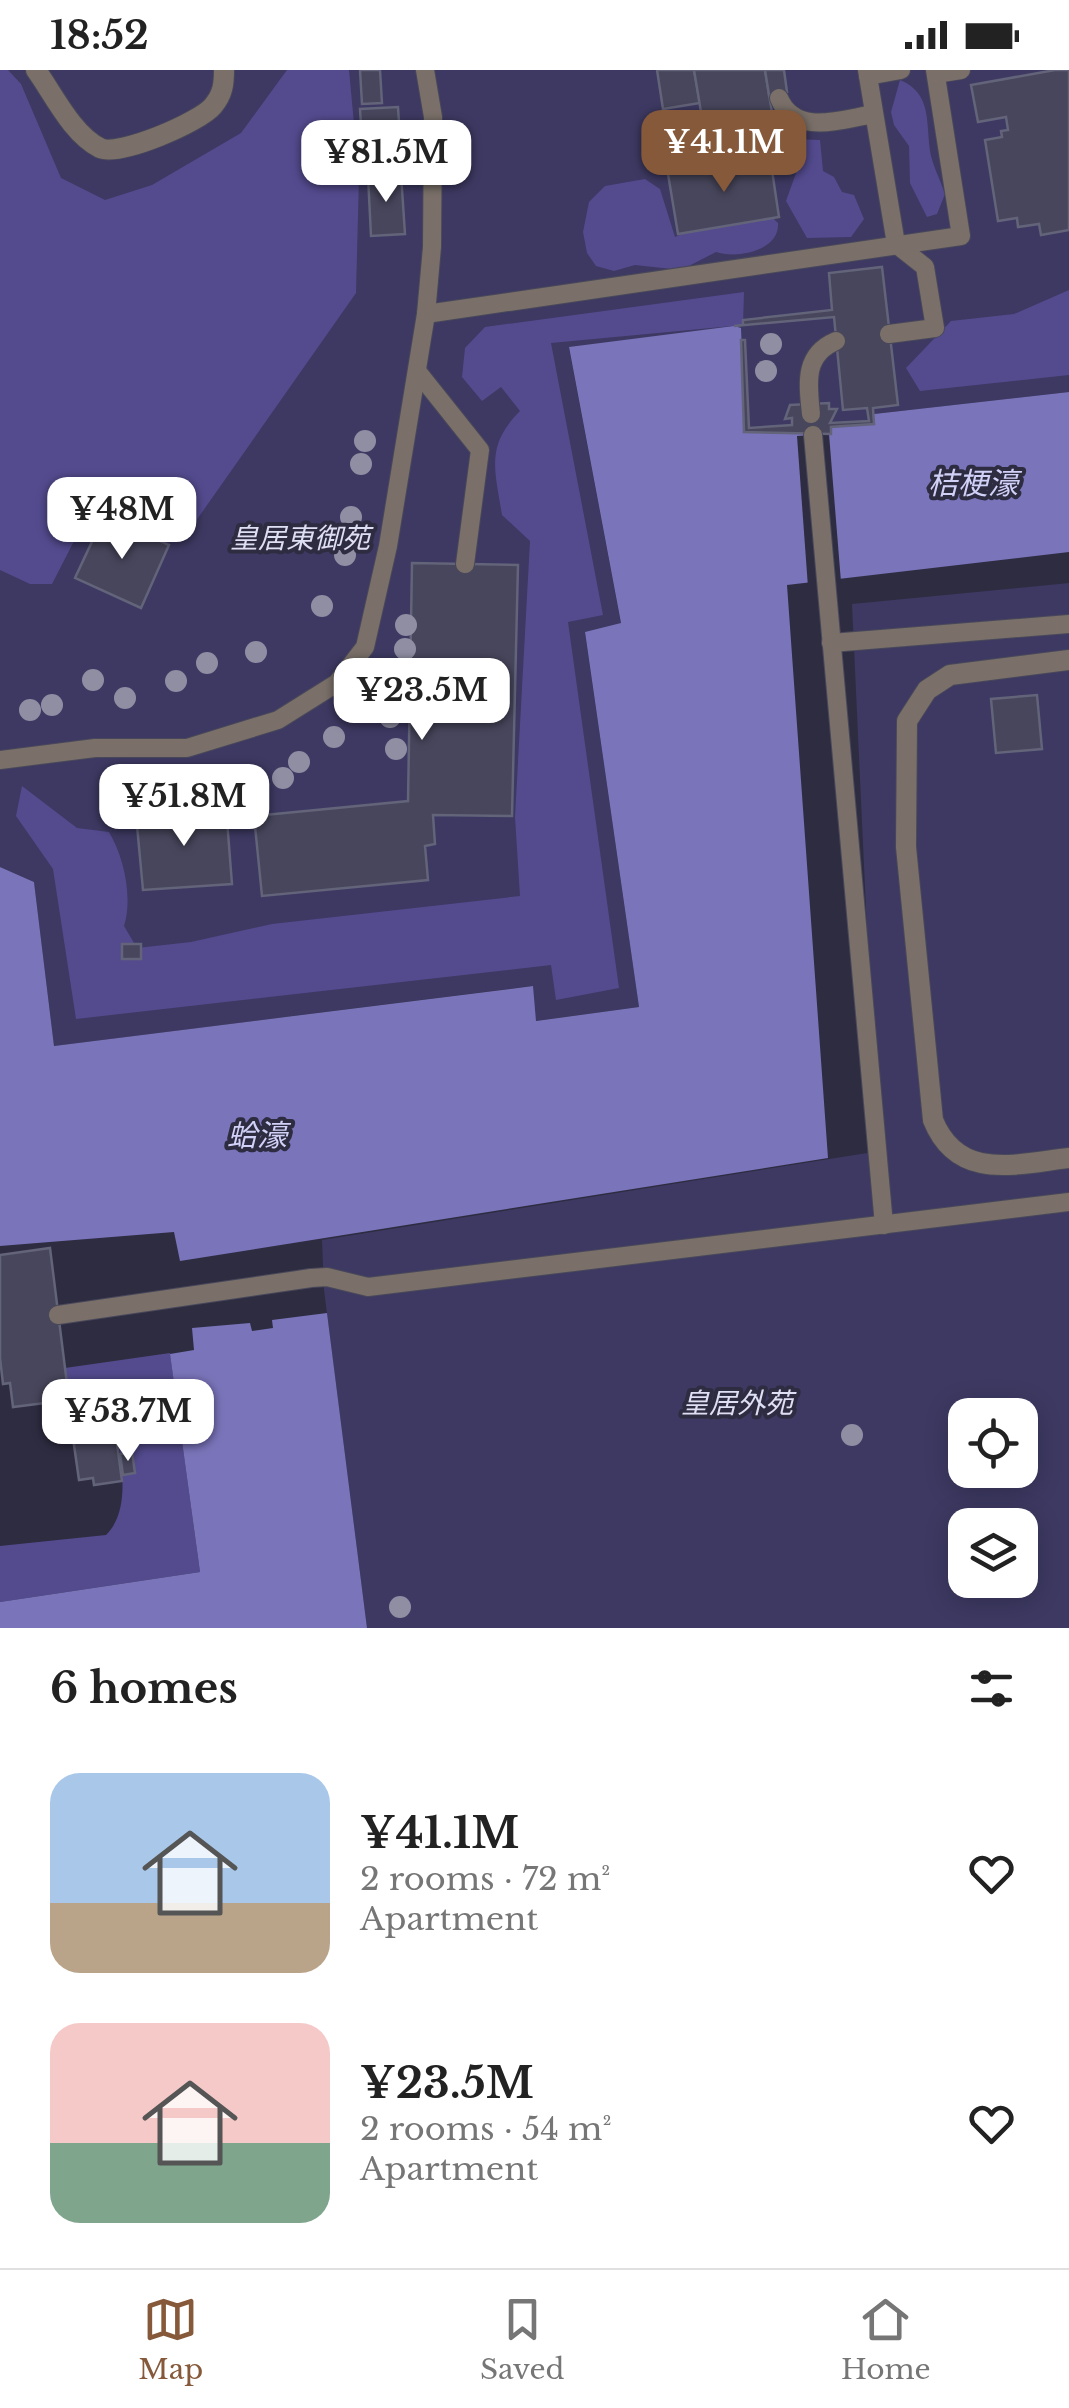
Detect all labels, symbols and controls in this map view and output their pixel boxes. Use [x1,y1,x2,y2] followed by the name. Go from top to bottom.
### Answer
[50,12,149,59] text: 18:52
[643,110,805,195] pin: ¥41.1M
[305,120,467,205] pin: ¥81.5M
[663,122,785,162] text: ¥41.1M
[323,132,449,172] text: ¥81.5M
[928,465,1023,502] water label: 桔梗濠
[63,477,181,562] pin: ¥48M
[69,489,175,529] text: ¥48M
[230,521,374,556] park label: 皇居東御苑
[341,658,503,743] pin: ¥23.5M
[356,670,488,710] text: ¥23.5M
[103,764,265,849] pin: ¥51.8M
[121,776,247,816] text: ¥51.8M
[227,1117,292,1154] water label: 蛤濠
[47,1379,209,1464] pin: ¥53.7M
[681,1386,797,1421] park label: 皇居外苑
[64,1391,192,1431] text: ¥53.7M
[948,1398,1038,1598] map controls
[948,1398,1038,1488] button: locate
[948,1508,1038,1598] button: layers
[964,1661,1019,1716] icon: filters
[50,1662,238,1714] text: 6 homes
[360,1807,519,1859] text: ¥41.1M
[130,1813,250,1933] icon: home
[964,1846,1019,1901] icon: heart
[360,1859,610,1899] text: 2 rooms · 72 m²
[360,1899,538,1939] text: Apartment
[360,2057,534,2109] text: ¥23.5M
[130,2063,250,2183] icon: home
[964,2096,1019,2151] icon: heart
[360,2109,612,2149] text: 2 rooms · 54 m²
[360,2149,538,2189] text: Apartment
[138,2292,203,2387] tab: Map
[480,2292,564,2387] tab: Saved
[841,2292,931,2387] tab: Home

